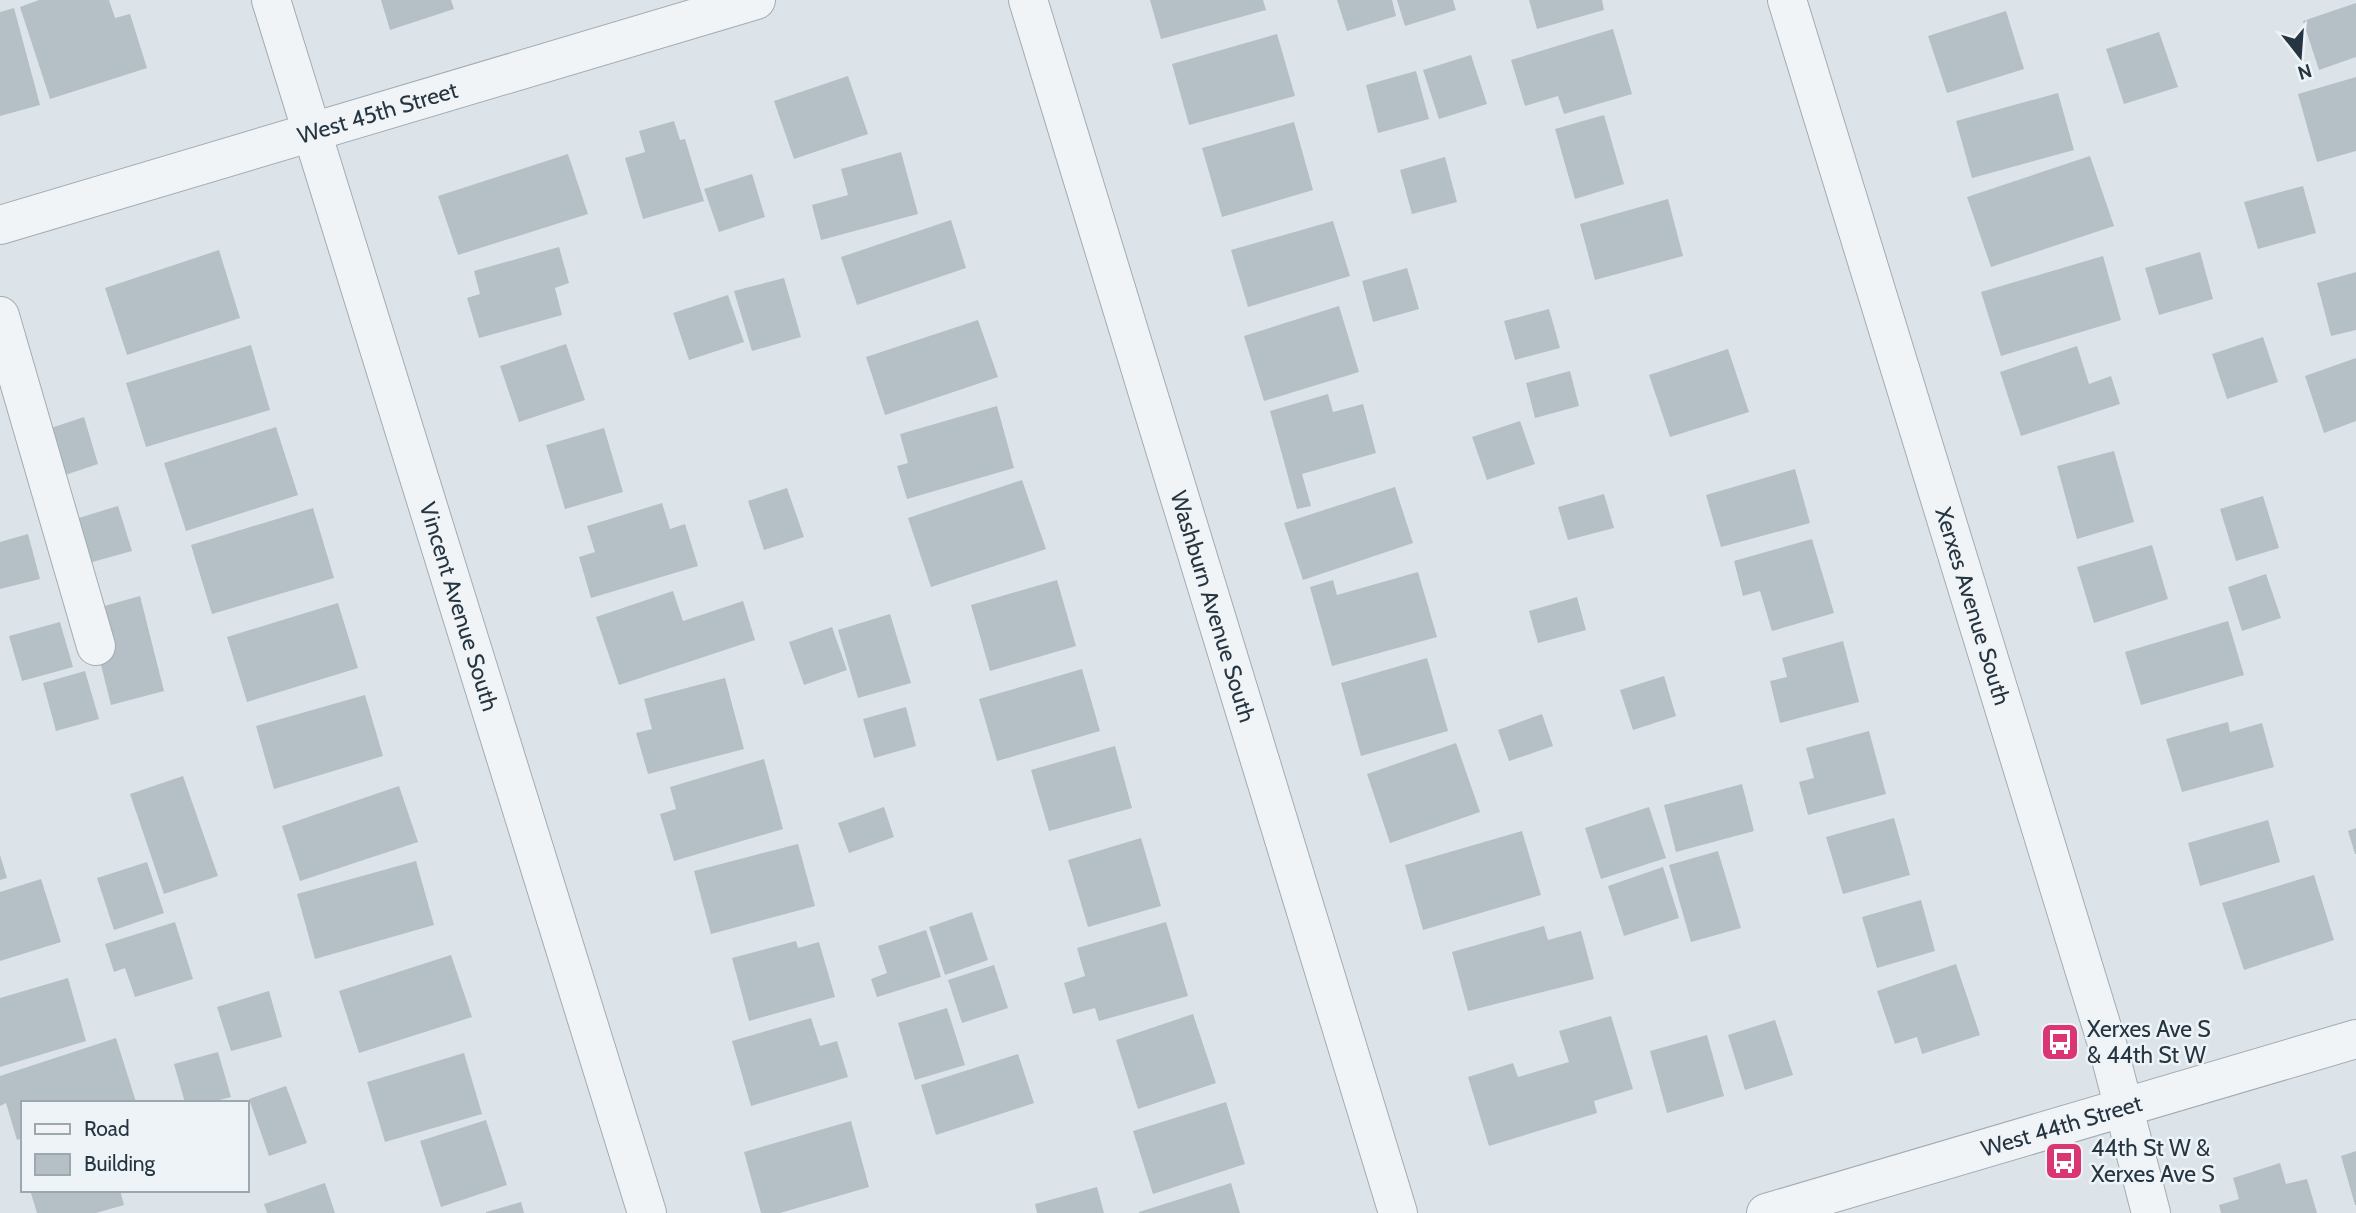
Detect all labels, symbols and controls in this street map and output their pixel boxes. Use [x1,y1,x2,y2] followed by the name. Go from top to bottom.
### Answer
[2265,21,2335,91] north arrow
[2295,59,2315,85] text: N
[294,76,461,150] street label: West 45th Street
[1164,487,1261,726] street label: Washburn Avenue South
[414,499,505,714] street label: Vincent Avenue South
[1929,504,2016,708] street label: Xerxes Avenue South
[2087,1015,2211,1069] place label: Xerxes Ave S & 44th St W
[2039,1021,2081,1063] bus stop icon: Xerxes Ave S & 44th St W
[1978,1089,2145,1163] street label: West 44th Street
[21,1101,248,1192] legend
[84,1116,130,1141] text: Road
[2091,1134,2215,1188] place label: 44th St W & Xerxes Ave S
[2043,1140,2085,1182] bus stop icon: 44th St W & Xerxes Ave S
[84,1151,156,1176] text: Building

